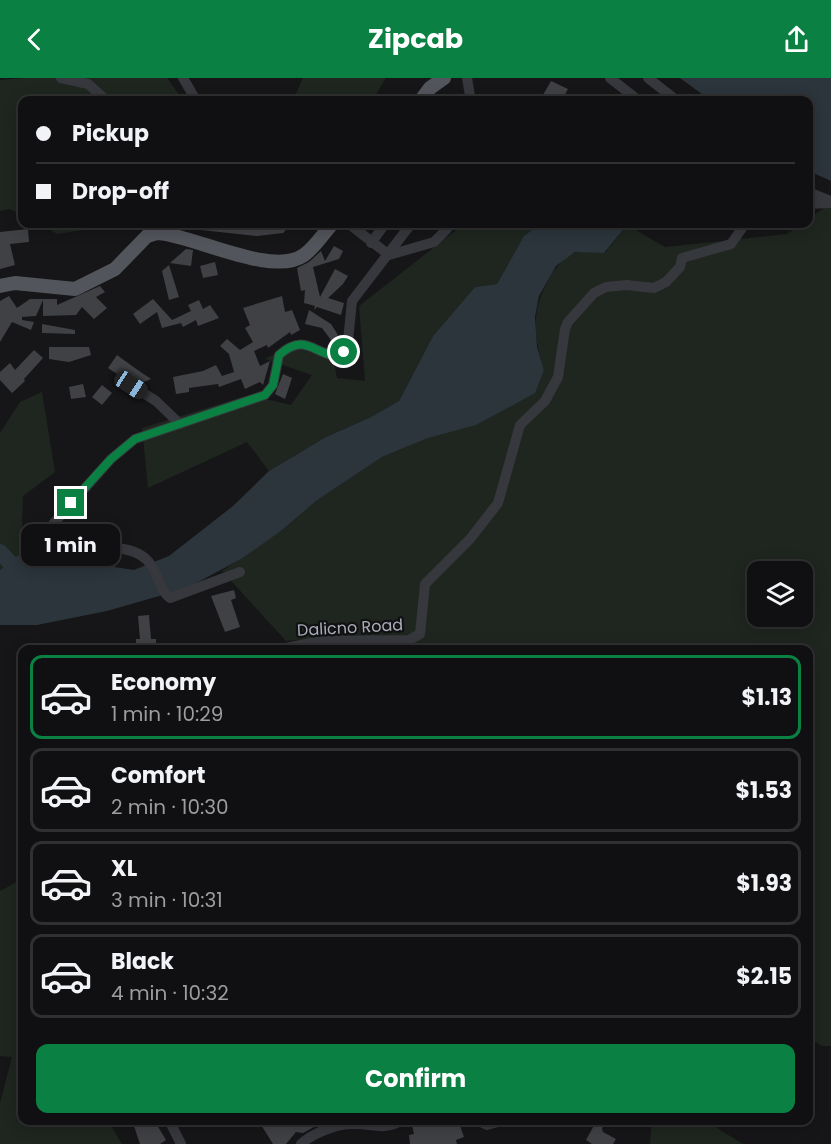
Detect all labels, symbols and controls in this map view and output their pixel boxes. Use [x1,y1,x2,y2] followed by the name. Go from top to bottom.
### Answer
[368,20,463,57] text: Zipcab
[18,23,51,56] icon: back
[780,23,813,56] icon: share
[72,118,149,149] text: Pickup
[72,176,169,207] text: Drop-off
[330,338,357,365] route start
[111,368,151,402] car
[57,489,84,516] route end
[22,524,121,566] callout: 1 min
[44,531,97,559] text: 1 min
[747,561,813,627] map controls
[747,561,813,627] button: layers
[296,613,404,642] street label: Dalicno Road
[111,667,216,698] text: Economy
[39,670,93,724] icon: car
[741,682,792,713] text: $1.13
[111,700,223,728] text: 1 min · 10:29
[111,760,205,791] text: Comfort
[39,763,93,817] icon: car
[735,775,792,806] text: $1.53
[111,793,229,821] text: 2 min · 10:30
[111,853,137,884] text: XL
[39,856,93,910] icon: car
[736,868,792,899] text: $1.93
[111,886,223,914] text: 3 min · 10:31
[111,946,174,977] text: Black
[39,949,93,1003] icon: car
[736,961,792,992] text: $2.15
[111,979,229,1007] text: 4 min · 10:32
[36,1044,795,1113] button: Confirm

